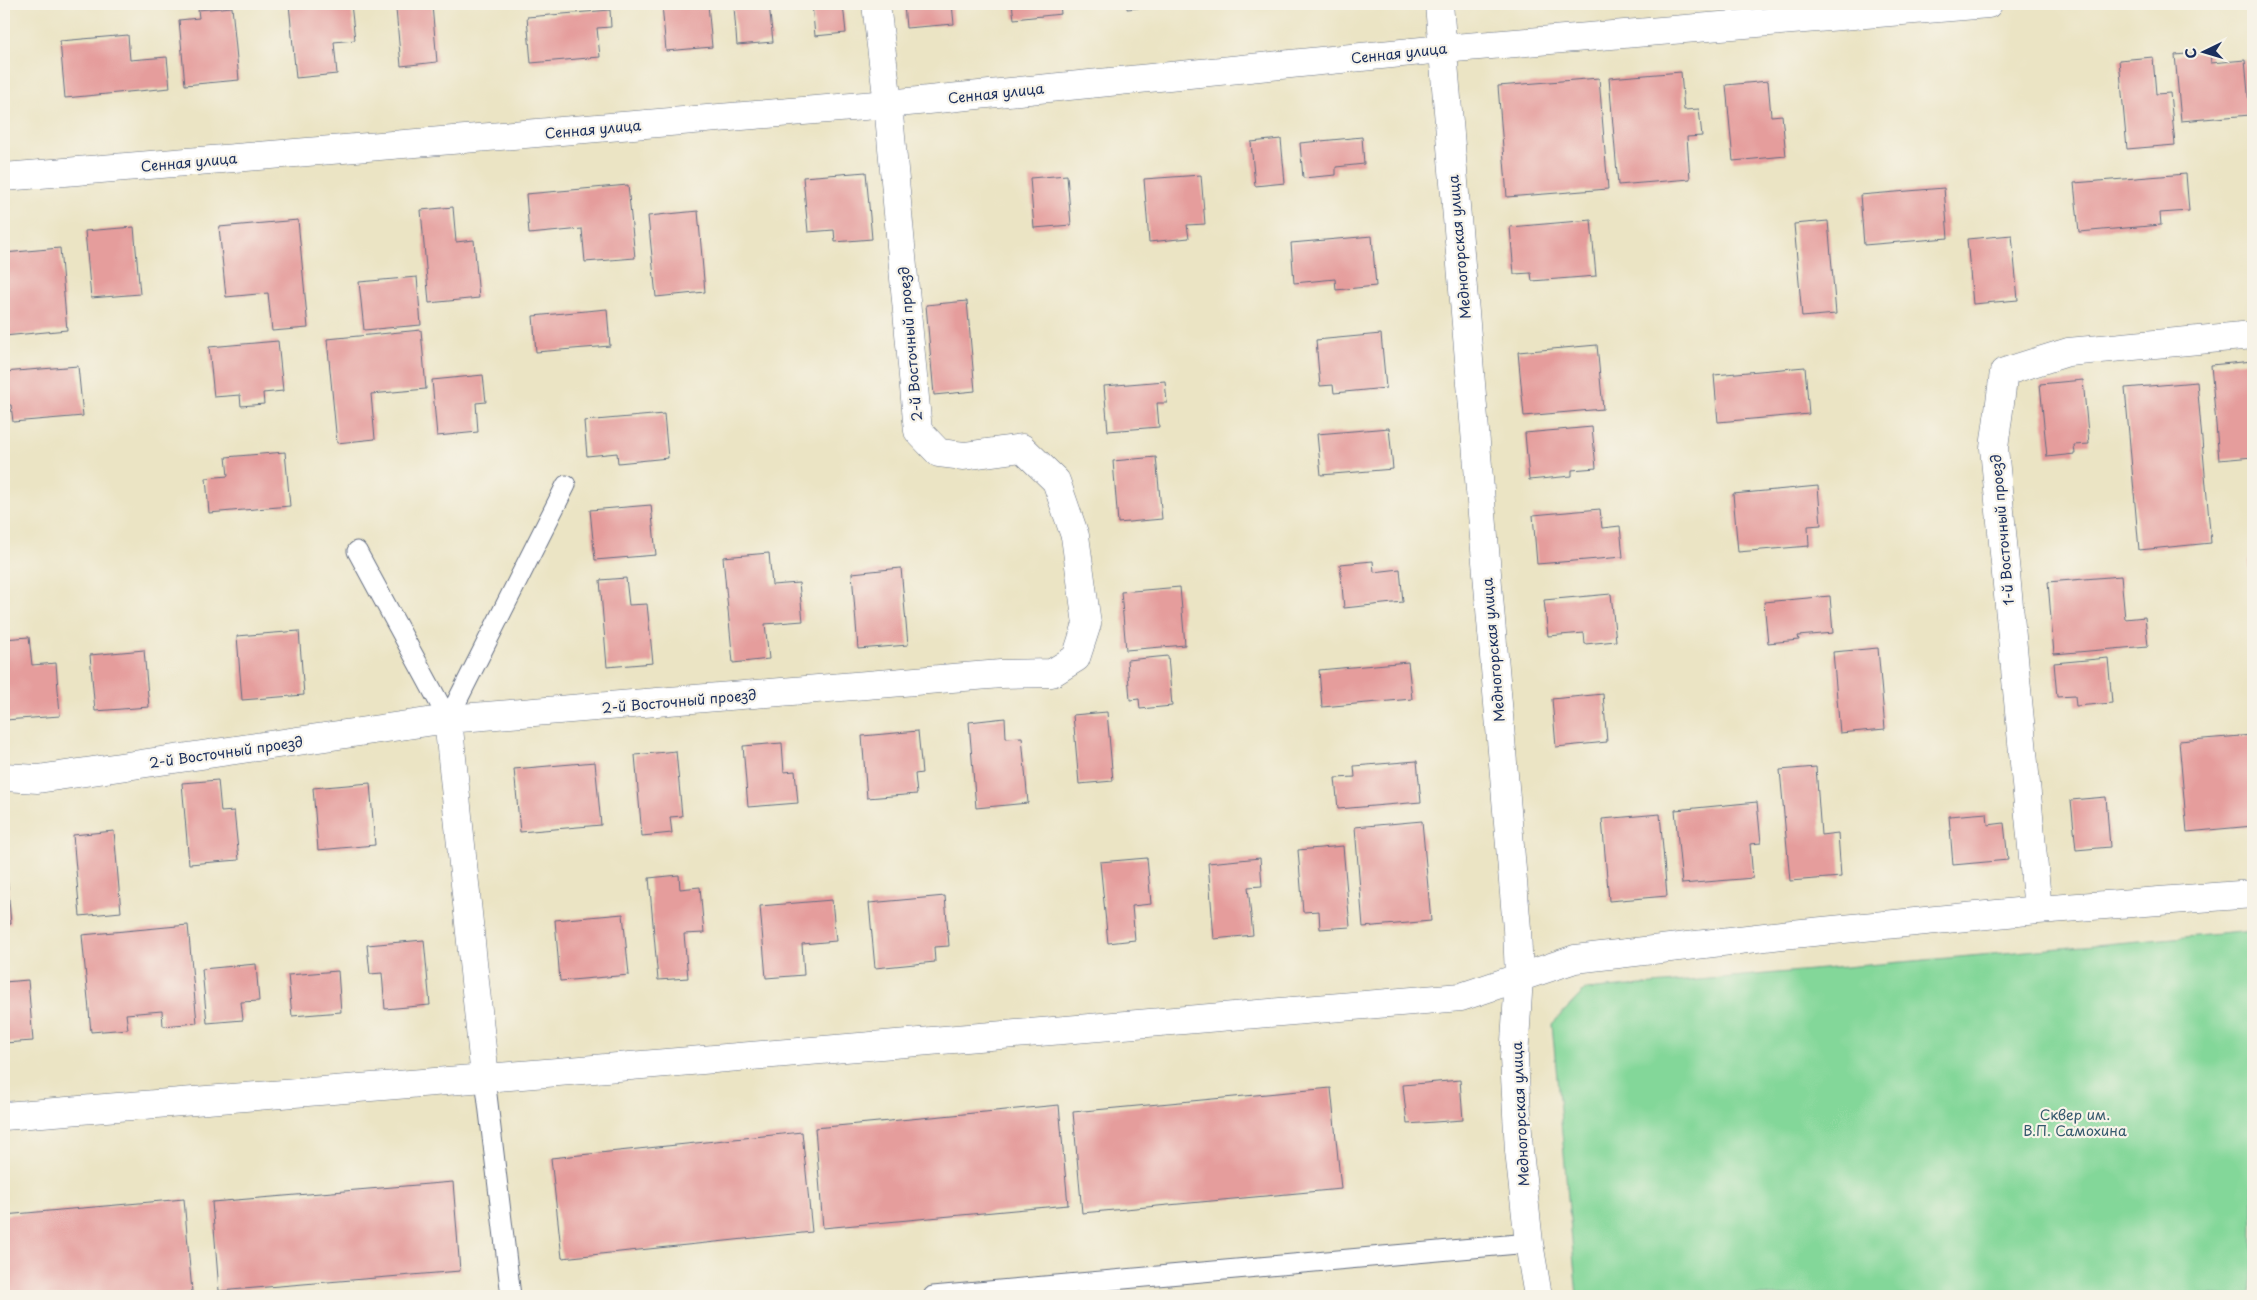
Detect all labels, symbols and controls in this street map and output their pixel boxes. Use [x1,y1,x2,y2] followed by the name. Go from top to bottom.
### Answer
[2180,28,2230,78] north arrow
[1350,37,1448,68] street label: Сенная улица
[2180,47,2201,59] text: С
[947,77,1045,108] street label: Сенная улица
[544,114,642,144] street label: Сенная улица
[140,147,238,177] street label: Сенная улица
[1442,174,1476,320] street label: Медногорская улица
[893,266,927,422] street label: 2-й Восточный проезд
[1985,453,2019,607] street label: 1-й Восточный проезд
[1476,577,1510,723] street label: Медногорская улица
[601,684,757,718] street label: 2-й Восточный проезд
[148,731,304,773] street label: 2-й Восточный проезд
[1506,1041,1534,1187] street label: Медногорская улица
[2023,1104,2127,1141] park label: Сквер им. В.П. Самохина

